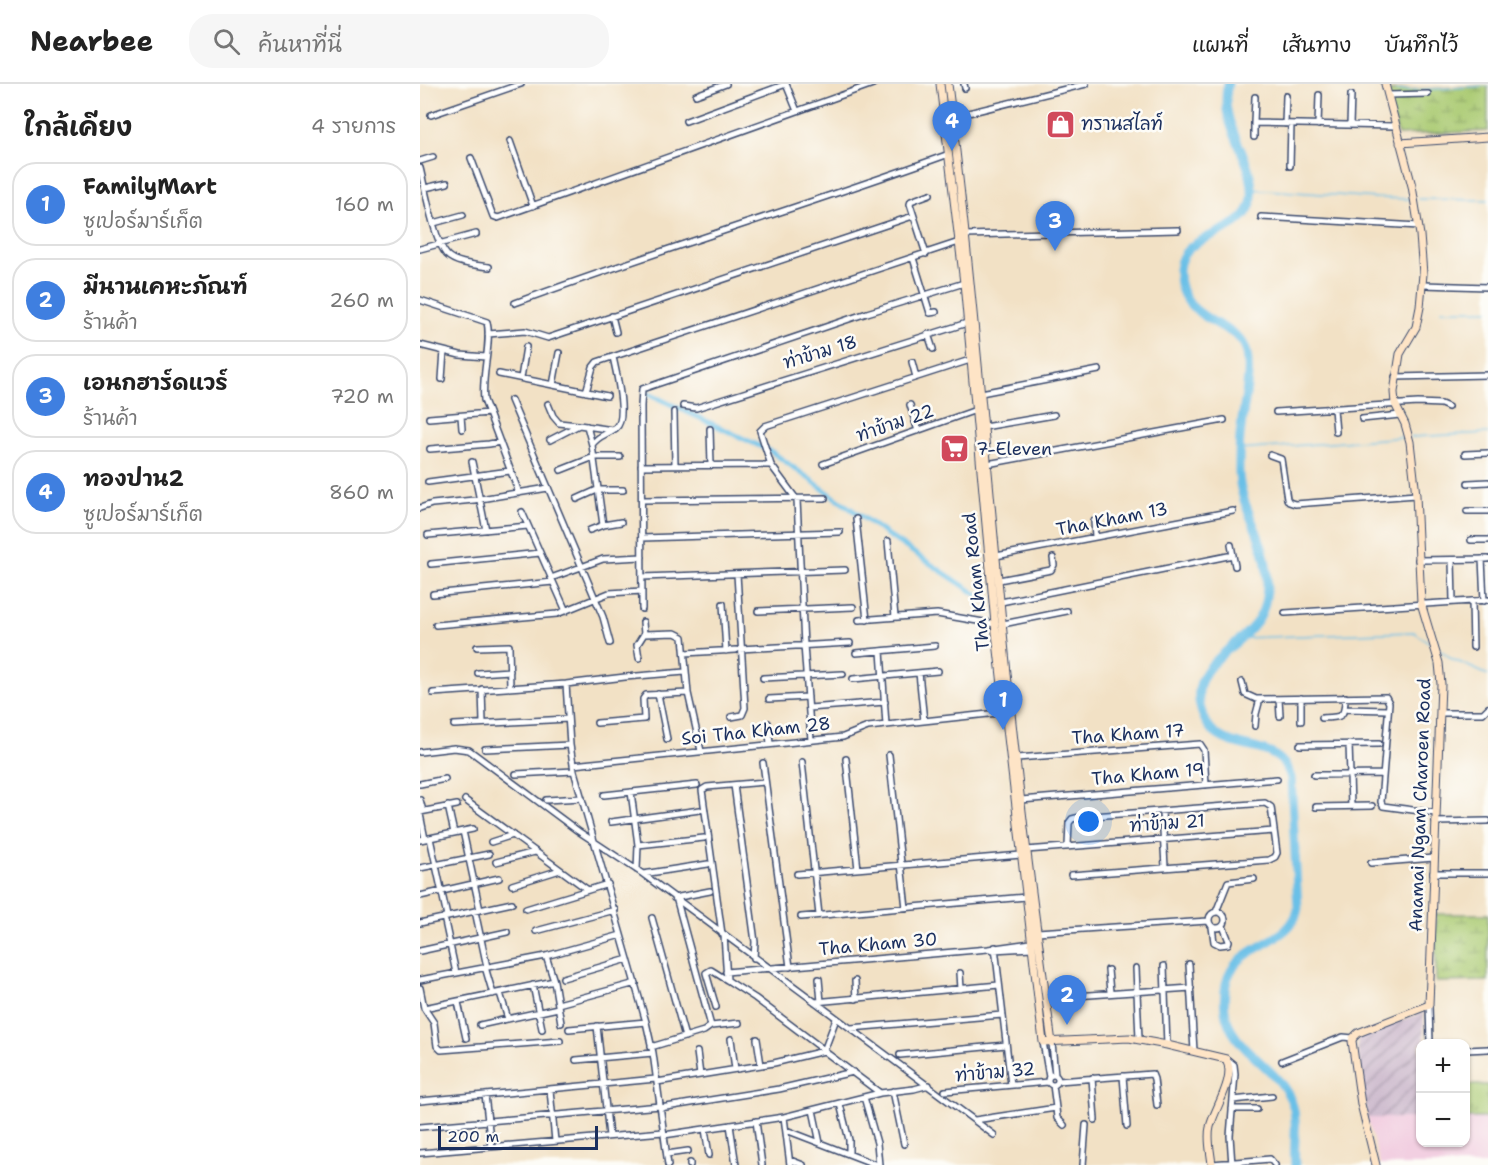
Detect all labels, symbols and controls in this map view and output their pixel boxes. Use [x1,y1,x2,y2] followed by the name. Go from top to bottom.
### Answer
[189,14,609,68] search box
[30,22,153,60] text: Nearbee
[210,25,243,58] icon: search
[258,30,342,59] text: ค้นหาที่นี่
[1192,31,1249,59] text: แผนที่
[1282,31,1351,59] text: เส้นทาง
[1384,31,1458,59] text: บันทึกไว้
[932,101,972,151] pin: 4
[1044,108,1076,140] shop icon: ทรานสไลท์
[24,109,132,144] text: ใกล้เคียง
[1081,111,1163,136] place label: ทรานสไลท์
[311,113,396,139] text: 4 รายการ
[83,172,217,201] text: FamilyMart
[41,191,50,217] text: 1
[335,191,394,217] text: 160 m
[1036,202,1074,251] pin: 3
[83,208,203,234] text: ซูเปอร์มาร์เก็ต
[83,272,248,301] text: มีนานเคหะภัณฑ์
[39,287,53,313] text: 2
[329,287,394,313] text: 260 m
[83,309,138,335] text: ร้านค้า
[780,329,860,375] street label: ท่าข้าม 18
[83,368,228,397] text: เอนกฮาร์ดแวร์
[39,383,53,409] text: 3
[330,383,394,409] text: 720 m
[853,399,937,447] street label: ท่าข้าม 22
[83,405,138,431] text: ร้านค้า
[939,433,971,465] supermarket icon: 7-Eleven
[976,437,1052,461] place label: 7-Eleven
[83,464,184,493] text: ทองปาน2
[39,479,53,505] text: 4
[329,479,394,505] text: 860 m
[1054,496,1170,542] street label: Tha Kham 13
[83,501,203,527] text: ซูเปอร์มาร์เก็ต
[957,512,995,652] street label: Tha Kham Road
[1404,678,1436,932] street label: Anamai Ngam Charoen Road
[984,680,1022,730] pin: 1
[680,711,832,751] street label: Soi Tha Kham 28
[1071,718,1185,750] street label: Tha Kham 17
[1091,757,1205,791] street label: Tha Kham 19
[1074,807,1103,836] your location
[1128,808,1206,838] street label: ท่าข้าม 21
[818,927,938,961] street label: Tha Kham 30
[1048,976,1086,1025] pin: 2
[1416,1039,1470,1147] map controls
[1416,1039,1470,1093] button: +
[954,1057,1036,1087] street label: ท่าข้าม 32
[1416,1093,1470,1147] button: −
[438,1123,598,1150] scale bar
[447,1126,499,1147] text: 200 m

